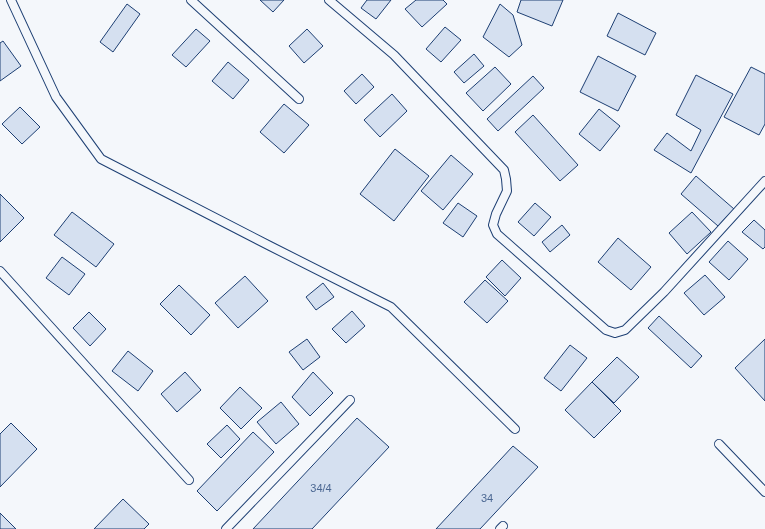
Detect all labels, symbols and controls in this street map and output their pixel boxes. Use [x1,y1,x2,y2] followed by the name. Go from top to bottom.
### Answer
[310,482,332,494] house number: 34/4
[481,492,493,504] house number: 34

